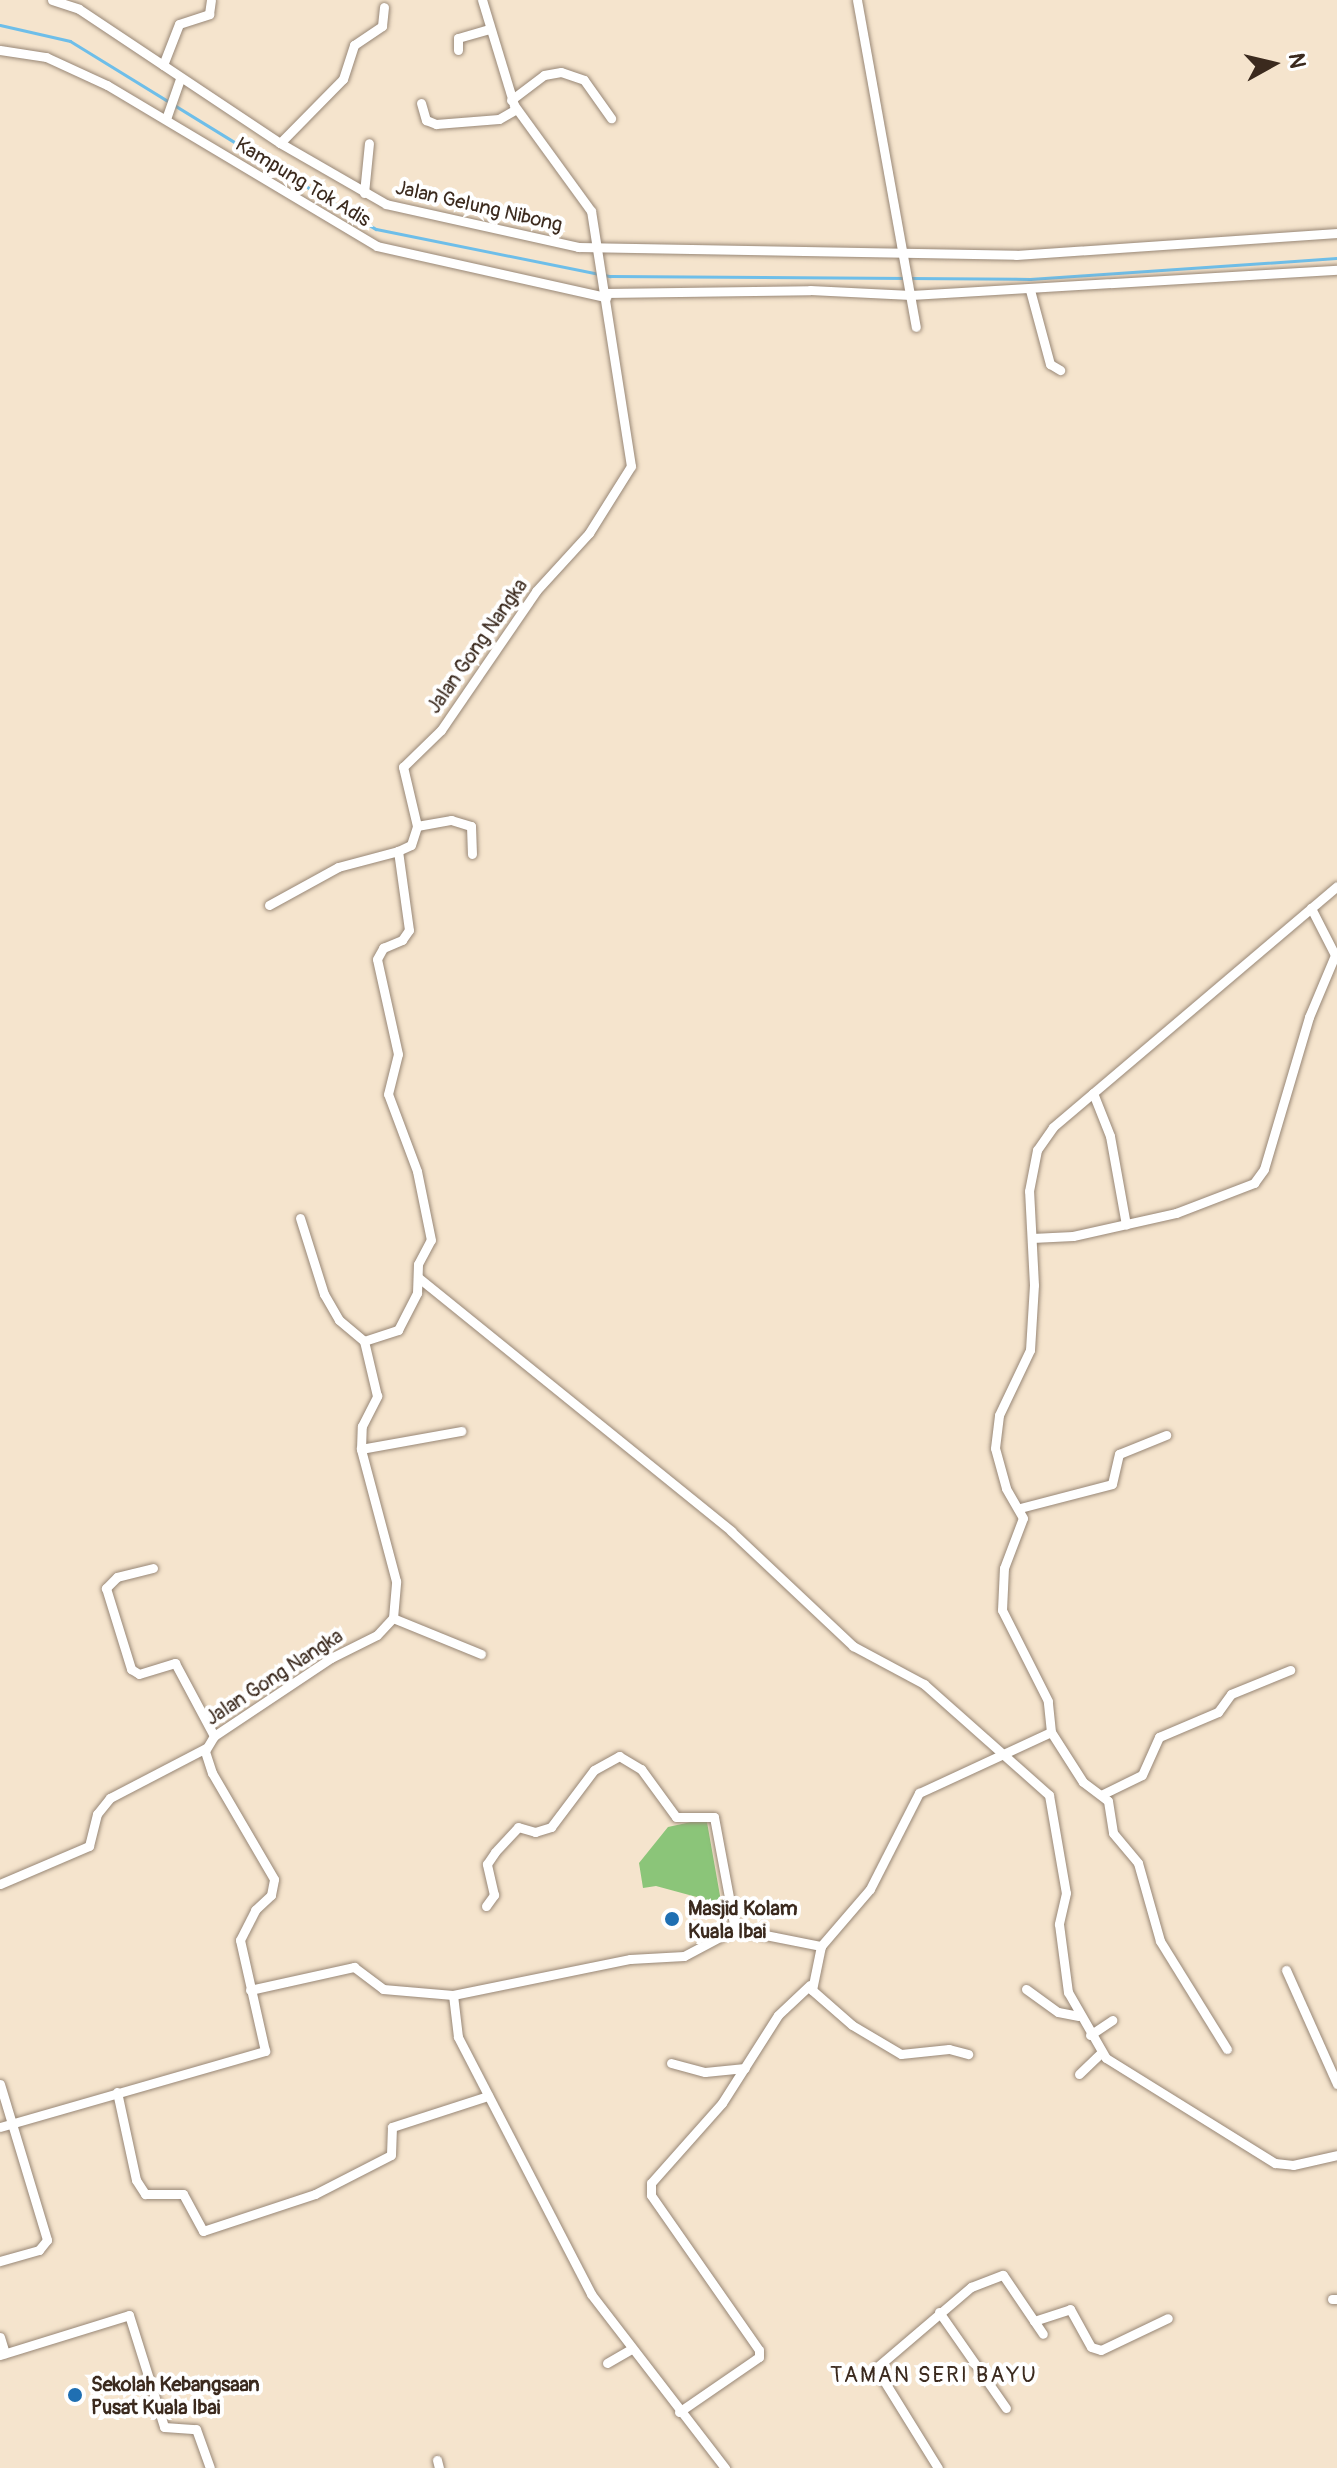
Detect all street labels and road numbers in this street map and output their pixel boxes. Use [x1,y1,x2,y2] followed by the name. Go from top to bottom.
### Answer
[231,132,375,232] street label: Kampung Tok Adis
[393,175,565,237] street label: Jalan Gelung Nibong
[422,574,532,718] street label: Jalan Gong Nangka
[201,1624,347,1730] street label: Jalan Gong Nangka

